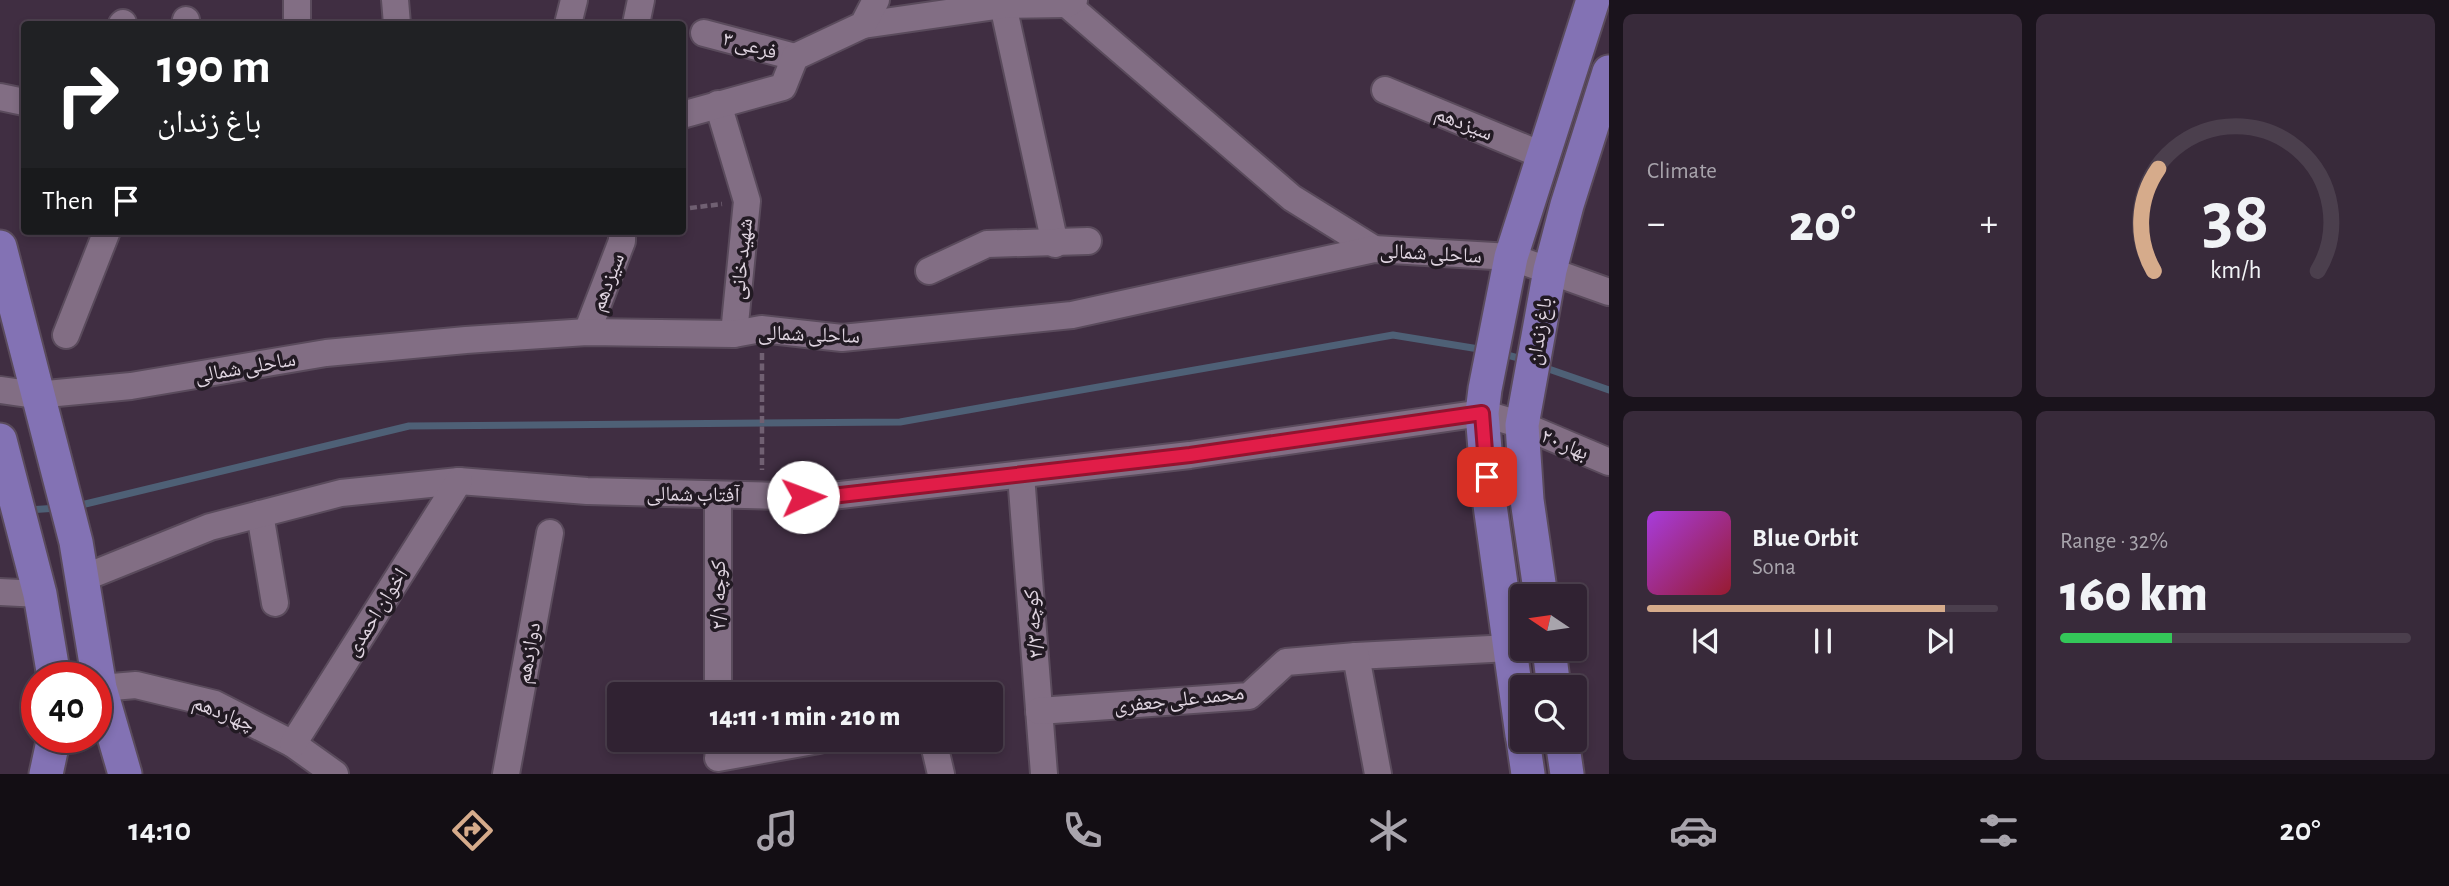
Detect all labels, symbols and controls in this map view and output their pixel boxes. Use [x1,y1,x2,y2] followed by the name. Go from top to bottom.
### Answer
[720,28,779,65] street label: فرعی ۳
[157,43,271,92] text: 190 m
[42,49,133,140] icon: right
[1431,102,1496,147] street label: سیزدهم
[157,106,261,138] text: باغ زندان
[1647,160,1717,183] text: Climate
[107,182,145,220] icon: arrive
[2202,184,2269,257] text: 38
[42,188,93,214] text: Then
[1789,198,1856,250] text: 20°
[1647,205,1665,243] text: −
[1980,205,1998,243] text: +
[727,217,758,301] street label: شهید خانی
[1379,240,1483,269] street label: ساحلی شمالی
[587,250,631,315] street label: سیزدهم
[2210,258,2261,283] text: km/h
[1523,296,1558,367] street label: باغ زندان
[757,322,860,349] street label: ساحلی شمالی
[193,348,298,389] street label: ساحلی شمالی
[1538,425,1592,465] street label: بهار ۲۰
[1457,447,1517,507] pin
[1468,458,1506,496] icon: arrive
[766,460,840,534] position arrow
[646,482,740,508] street label: آفتاب شمالی
[1752,525,1858,551] text: Blue Orbit
[2060,530,2168,553] text: Range · 32%
[1752,556,1796,579] text: Sona
[708,560,730,630] street label: کوچه ۲/۱
[341,565,412,660] street label: اخوان احمدی
[2060,568,2208,620] text: 160 km
[1510,584,1587,662] north arrow
[1510,584,1587,752] map controls
[1021,588,1047,659] street label: کوچه ۲/۳
[513,621,547,686] street label: دوازدهم
[1687,622,1725,660] icon: previous
[1804,622,1842,660] icon: pause
[1921,622,1959,660] icon: next
[21,662,112,753] speed limit sign: 40
[1510,675,1587,752] button: search
[1113,682,1245,719] street label: محمد علی جعفری
[189,692,258,738] street label: چهاردهم
[710,704,900,730] text: 14:11 · 1 min · 210 m
[448,806,497,855] icon: directions
[753,806,802,855] icon: music
[1058,806,1107,855] icon: phone
[1364,806,1413,855] icon: climate
[1669,806,1718,855] icon: car
[1974,806,2023,855] icon: filters
[128,814,191,846] text: 14:10
[2280,814,2321,846] text: 20°

